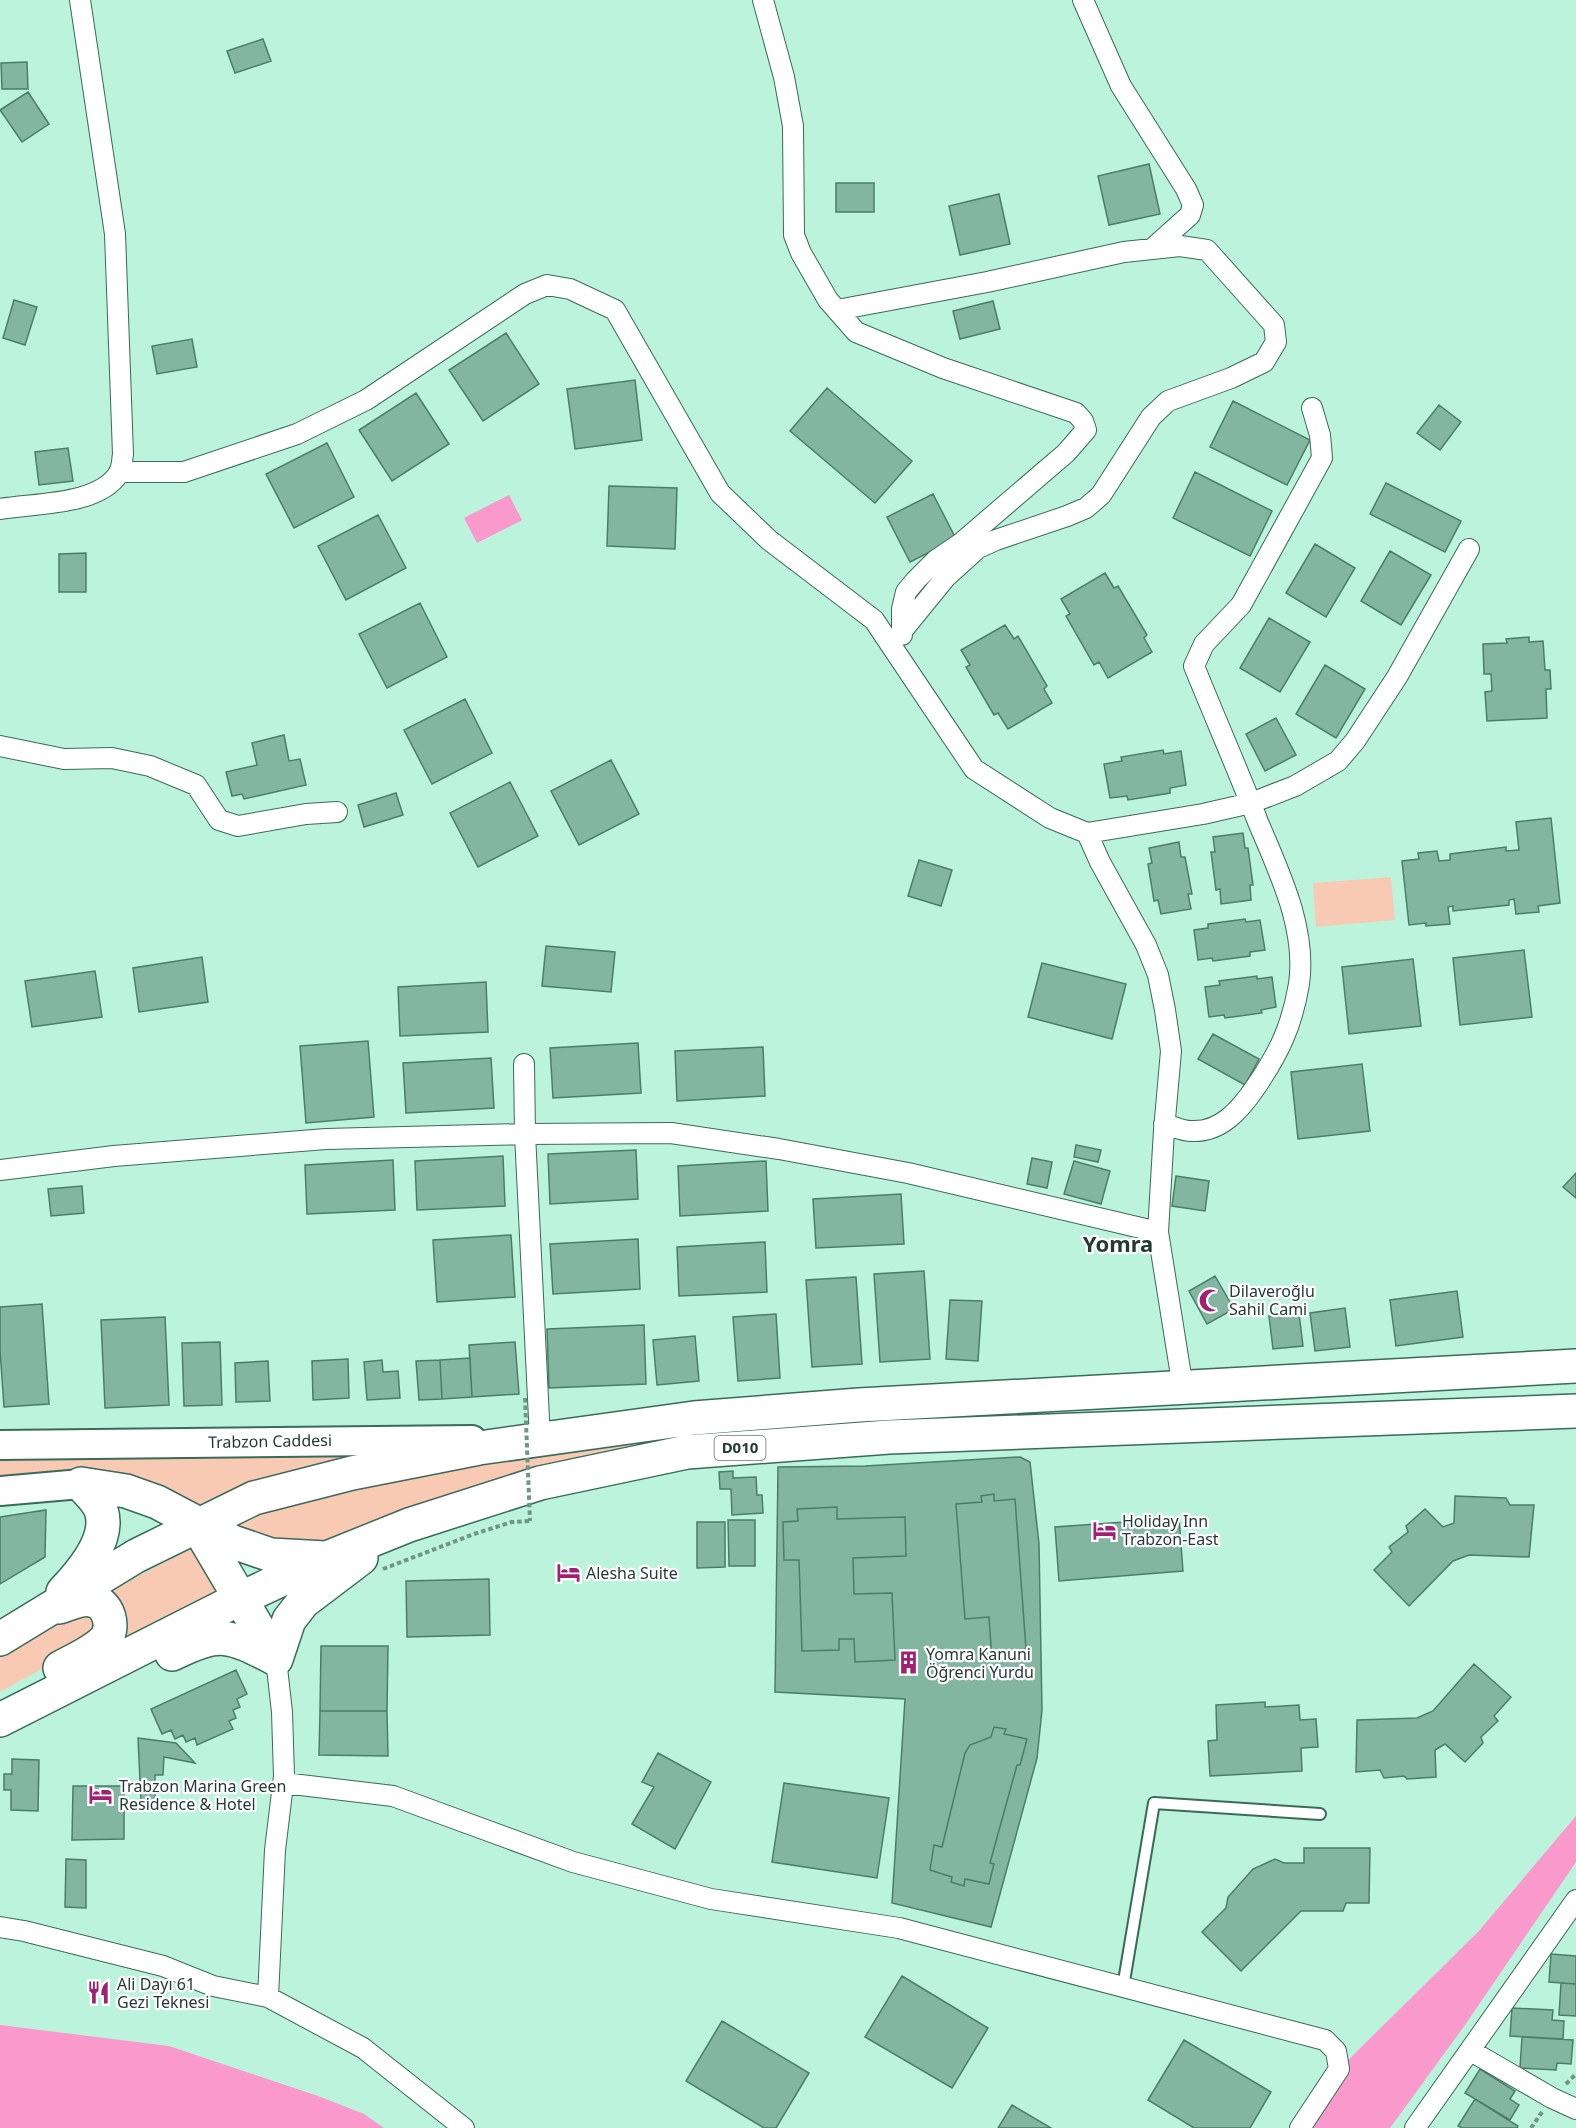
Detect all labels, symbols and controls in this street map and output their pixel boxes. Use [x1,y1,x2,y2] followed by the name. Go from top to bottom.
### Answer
[1083,1228,1153,1258] district label: Yomra
[1229,1280,1315,1320] place label: Dilaveroğlu Sahil Cami
[1198,1287,1224,1313] mosque icon: Dilaveroğlu Sahil Cami
[208,1429,332,1453] street label: Trabzon Caddesi
[714,1436,766,1460] road number: D010
[1122,1510,1219,1550] place label: Holiday Inn Trabzon-East
[1091,1517,1117,1543] hotel icon: Holiday Inn Trabzon-East
[555,1560,581,1586] hotel icon: Alesha Suite
[586,1562,678,1584] place label: Alesha Suite
[926,1643,1034,1683] place label: Yomra Kanuni Öğrenci Yurdu
[895,1650,921,1676] building icon: Yomra Kanuni Öğrenci Yurdu
[119,1775,286,1815] place label: Trabzon Marina Green Residence & Hotel
[88,1782,114,1808] hotel icon: Trabzon Marina Green Residence & Hotel
[117,1973,209,2013] place label: Ali Dayı 61 Gezi Teknesi
[86,1980,112,2006] restaurant icon: Ali Dayı 61 Gezi Teknesi

